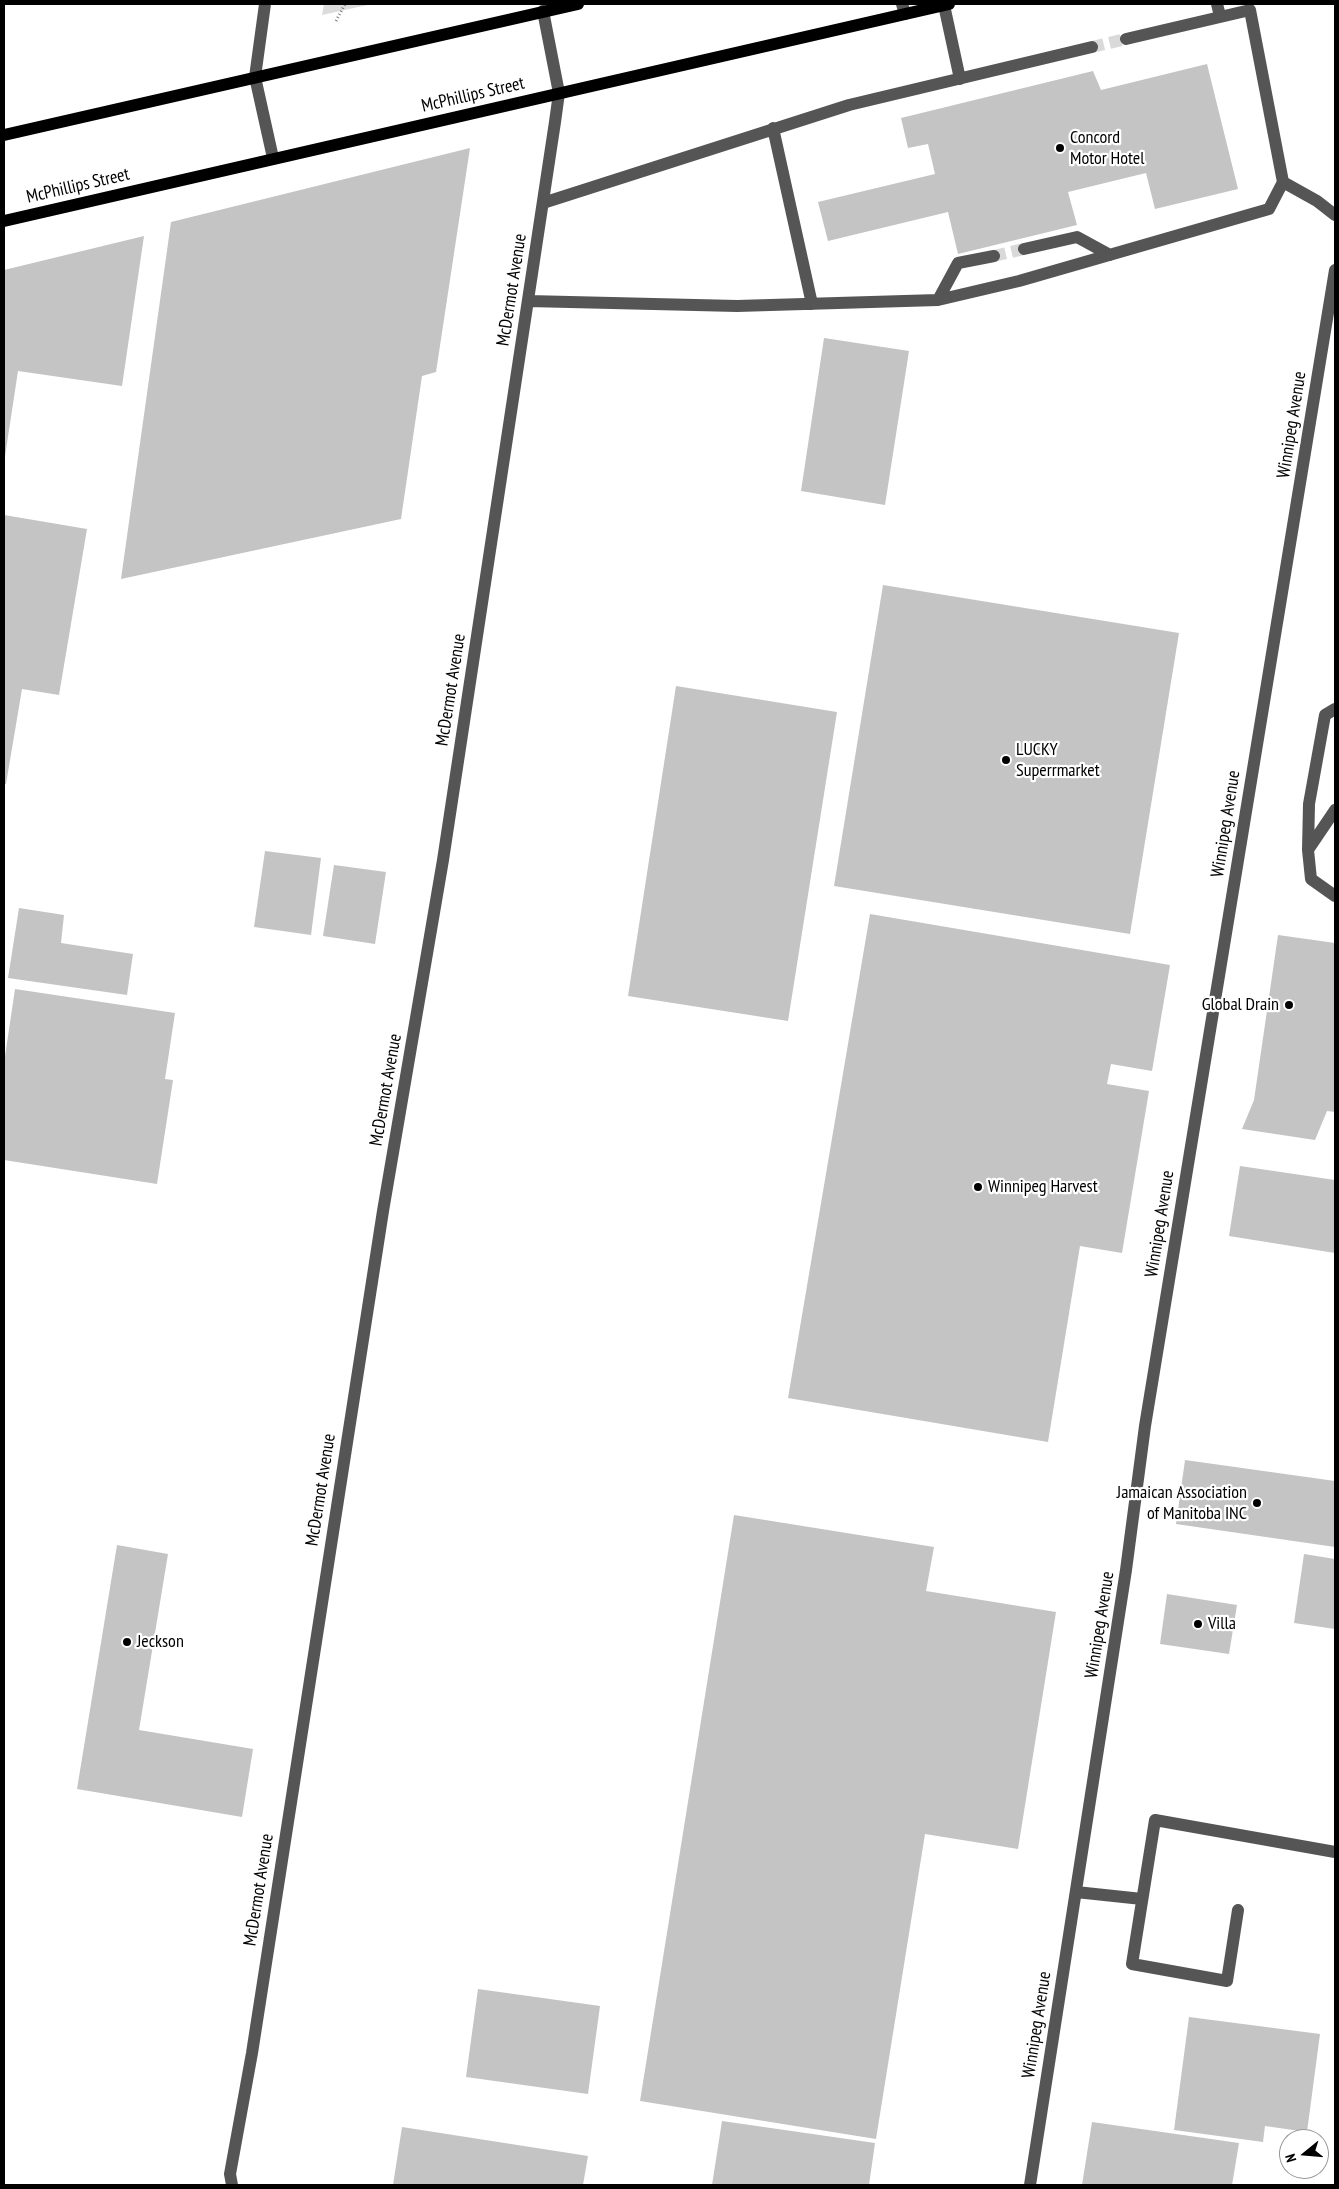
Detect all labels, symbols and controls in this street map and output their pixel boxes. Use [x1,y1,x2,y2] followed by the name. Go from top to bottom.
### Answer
[419,73,527,117] street label: McPhillips Street
[1070,127,1144,170] place label: Concord Motor Hotel
[1054,142,1066,154] marker: Concord Motor Hotel
[24,164,132,208] street label: McPhillips Street
[492,232,532,348] street label: McDermot Avenue
[1273,370,1311,480] street label: Winnipeg Avenue
[431,632,471,748] street label: McDermot Avenue
[1016,739,1100,782] place label: LUCKY Superrmarket
[1000,754,1012,766] marker: LUCKY Superrmarket
[1207,769,1245,879] street label: Winnipeg Avenue
[1202,994,1279,1016] place label: Global Drain
[1283,999,1295,1011] marker: Global Drain
[366,1032,406,1148] street label: McDermot Avenue
[1141,1169,1179,1279] street label: Winnipeg Avenue
[988,1176,1098,1198] place label: Winnipeg Harvest
[972,1181,984,1193] marker: Winnipeg Harvest
[301,1432,341,1548] street label: McDermot Avenue
[1117,1482,1247,1525] place label: Jamaican Association of Manitoba INC
[1251,1497,1263,1509] marker: Jamaican Association of Manitoba INC
[1081,1570,1119,1680] street label: Winnipeg Avenue
[1208,1613,1236,1635] place label: Villa
[1192,1618,1204,1630] marker: Villa
[137,1631,184,1653] place label: Jeckson
[121,1636,133,1648] marker: Jeckson
[239,1832,279,1948] street label: McDermot Avenue
[1018,1970,1056,2080] street label: Winnipeg Avenue
[1279,2129,1329,2179] north arrow
[1281,2152,1300,2164] text: N

